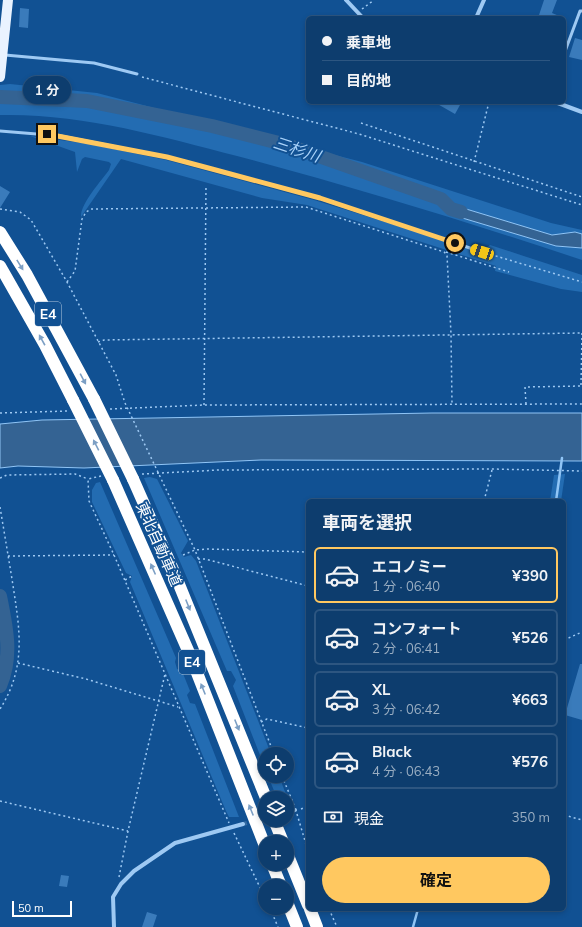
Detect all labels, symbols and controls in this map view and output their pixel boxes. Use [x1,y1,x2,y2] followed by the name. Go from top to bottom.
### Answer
[346,33,391,52] text: 乗車地
[346,71,391,90] text: 目的地
[23,76,71,104] callout: 1 分
[35,82,59,98] text: 1 分
[38,125,56,143] route end
[271,132,325,167] water label: 三杉川
[446,234,464,252] route start
[469,243,495,261] car
[17,259,24,271] one-way arrow
[35,302,61,326] road number: E4
[39,334,46,346] one-way arrow
[80,373,87,385] one-way arrow
[93,439,99,451] one-way arrow
[132,499,186,589] street label: 東北自動車道
[322,511,412,534] text: 車両を選択
[324,557,360,593] icon: car
[372,557,447,576] text: エコノミー
[150,563,156,575] one-way arrow
[512,566,548,585] text: ¥390
[372,578,440,594] text: 1 分 · 06:40
[185,599,191,611] one-way arrow
[324,619,360,655] icon: car
[372,619,462,638] text: コンフォート
[512,628,548,647] text: ¥526
[372,640,440,656] text: 2 分 · 06:41
[179,650,205,674] road number: E4
[372,680,390,699] text: XL
[324,681,360,717] icon: car
[199,683,205,695] one-way arrow
[512,690,548,709] text: ¥663
[372,701,440,717] text: 3 分 · 06:42
[234,720,240,732] one-way arrow
[372,742,411,761] text: Black
[324,743,360,779] icon: car
[258,747,294,915] map controls
[258,747,294,783] button: locate
[512,752,548,771] text: ¥576
[372,763,440,779] text: 4 分 · 06:43
[258,791,294,827] button: layers
[247,803,253,815] one-way arrow
[322,806,344,828] icon: cash
[354,809,384,828] text: 現金
[512,809,550,825] text: 350 m
[258,835,294,871] button: +
[322,857,550,903] button: 確定
[258,879,294,915] button: −
[12,899,72,918] scale bar
[18,901,44,915] text: 50 m

